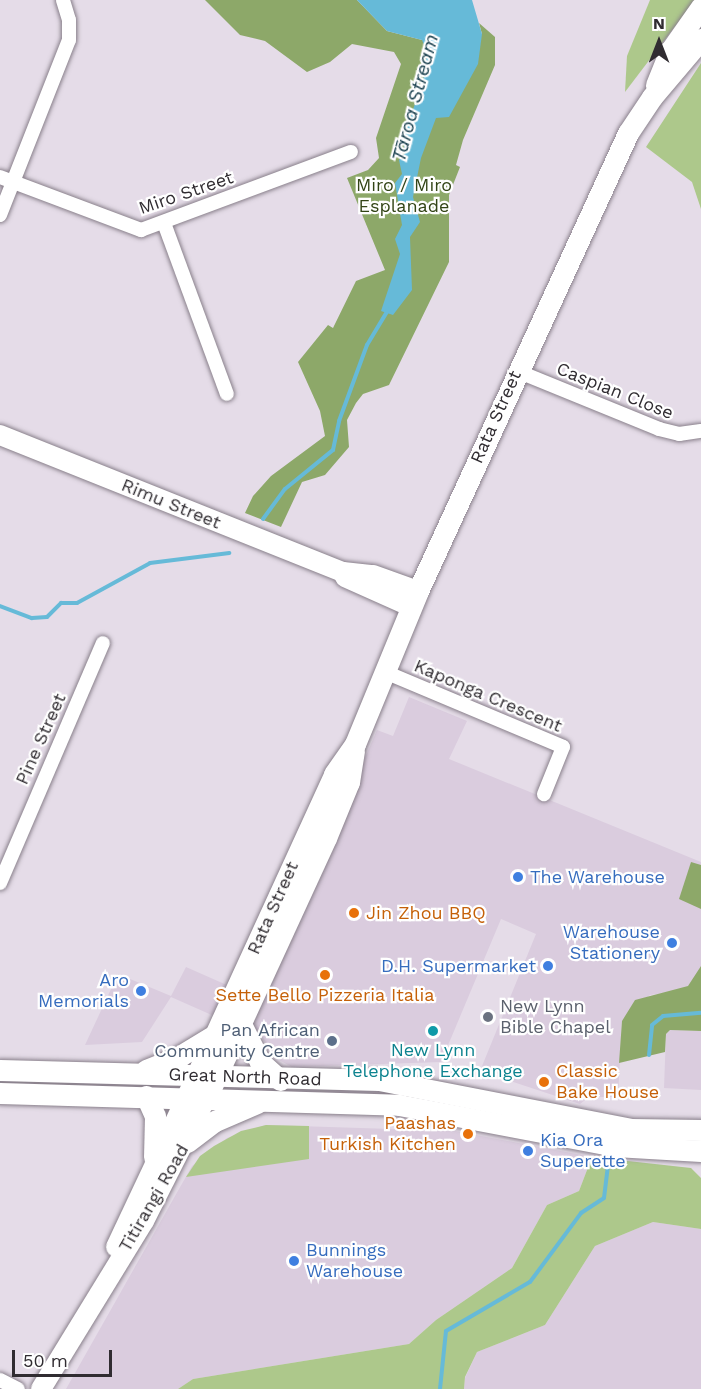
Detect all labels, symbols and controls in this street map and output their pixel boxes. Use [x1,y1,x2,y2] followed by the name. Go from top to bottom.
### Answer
[629,12,689,72] north arrow
[653,14,665,33] text: N
[386,31,444,165] water label: Tāroa Stream
[136,167,236,219] street label: Miro Street
[356,175,452,218] park label: Miro / Miro Esplanade
[553,358,677,424] street label: Caspian Close
[466,367,526,467] street label: Rata Street
[118,474,224,534] street label: Rimu Street
[411,655,565,737] street label: Kaponga Crescent
[11,690,71,788] street label: Pine Street
[243,858,303,958] street label: Rata Street
[530,866,665,888] place label: The Warehouse
[511,870,525,884] marker: The Warehouse
[366,902,486,924] place label: Jin Zhou BBQ
[347,906,361,920] marker: Jin Zhou BBQ
[563,922,660,964] place label: Warehouse Stationery
[665,936,679,950] marker: Warehouse Stationery
[381,955,536,977] place label: D.H. Supermarket
[541,959,555,973] marker: D.H. Supermarket
[318,968,332,982] marker: Sette Bello Pizzeria Italia
[38,970,129,1012] place label: Aro Memorials
[134,984,148,998] marker: Aro Memorials
[215,984,435,1006] place label: Sette Bello Pizzeria Italia
[500,996,611,1038] place label: New Lynn Bible Chapel
[481,1010,495,1024] marker: New Lynn Bible Chapel
[154,1020,320,1062] place label: Pan African Community Centre
[426,1024,440,1038] marker: New Lynn Telephone Exchange
[325,1034,339,1048] marker: Pan African Community Centre
[343,1040,523,1082] place label: New Lynn Telephone Exchange
[556,1061,659,1104] place label: Classic Bake House
[168,1064,322,1090] street label: Great North Road
[537,1075,551,1089] marker: Classic Bake House
[319,1113,456,1156] place label: Paashas Turkish Kitchen
[461,1127,475,1141] marker: Paashas Turkish Kitchen
[540,1130,626,1172] place label: Kia Ora Superette
[115,1140,193,1256] street label: Titirangi Road
[521,1144,535,1158] marker: Kia Ora Superette
[306,1240,403,1282] place label: Bunnings Warehouse
[287,1254,301,1268] marker: Bunnings Warehouse
[15,1338,116,1376] scale bar
[23,1350,68,1371] text: 50 m

